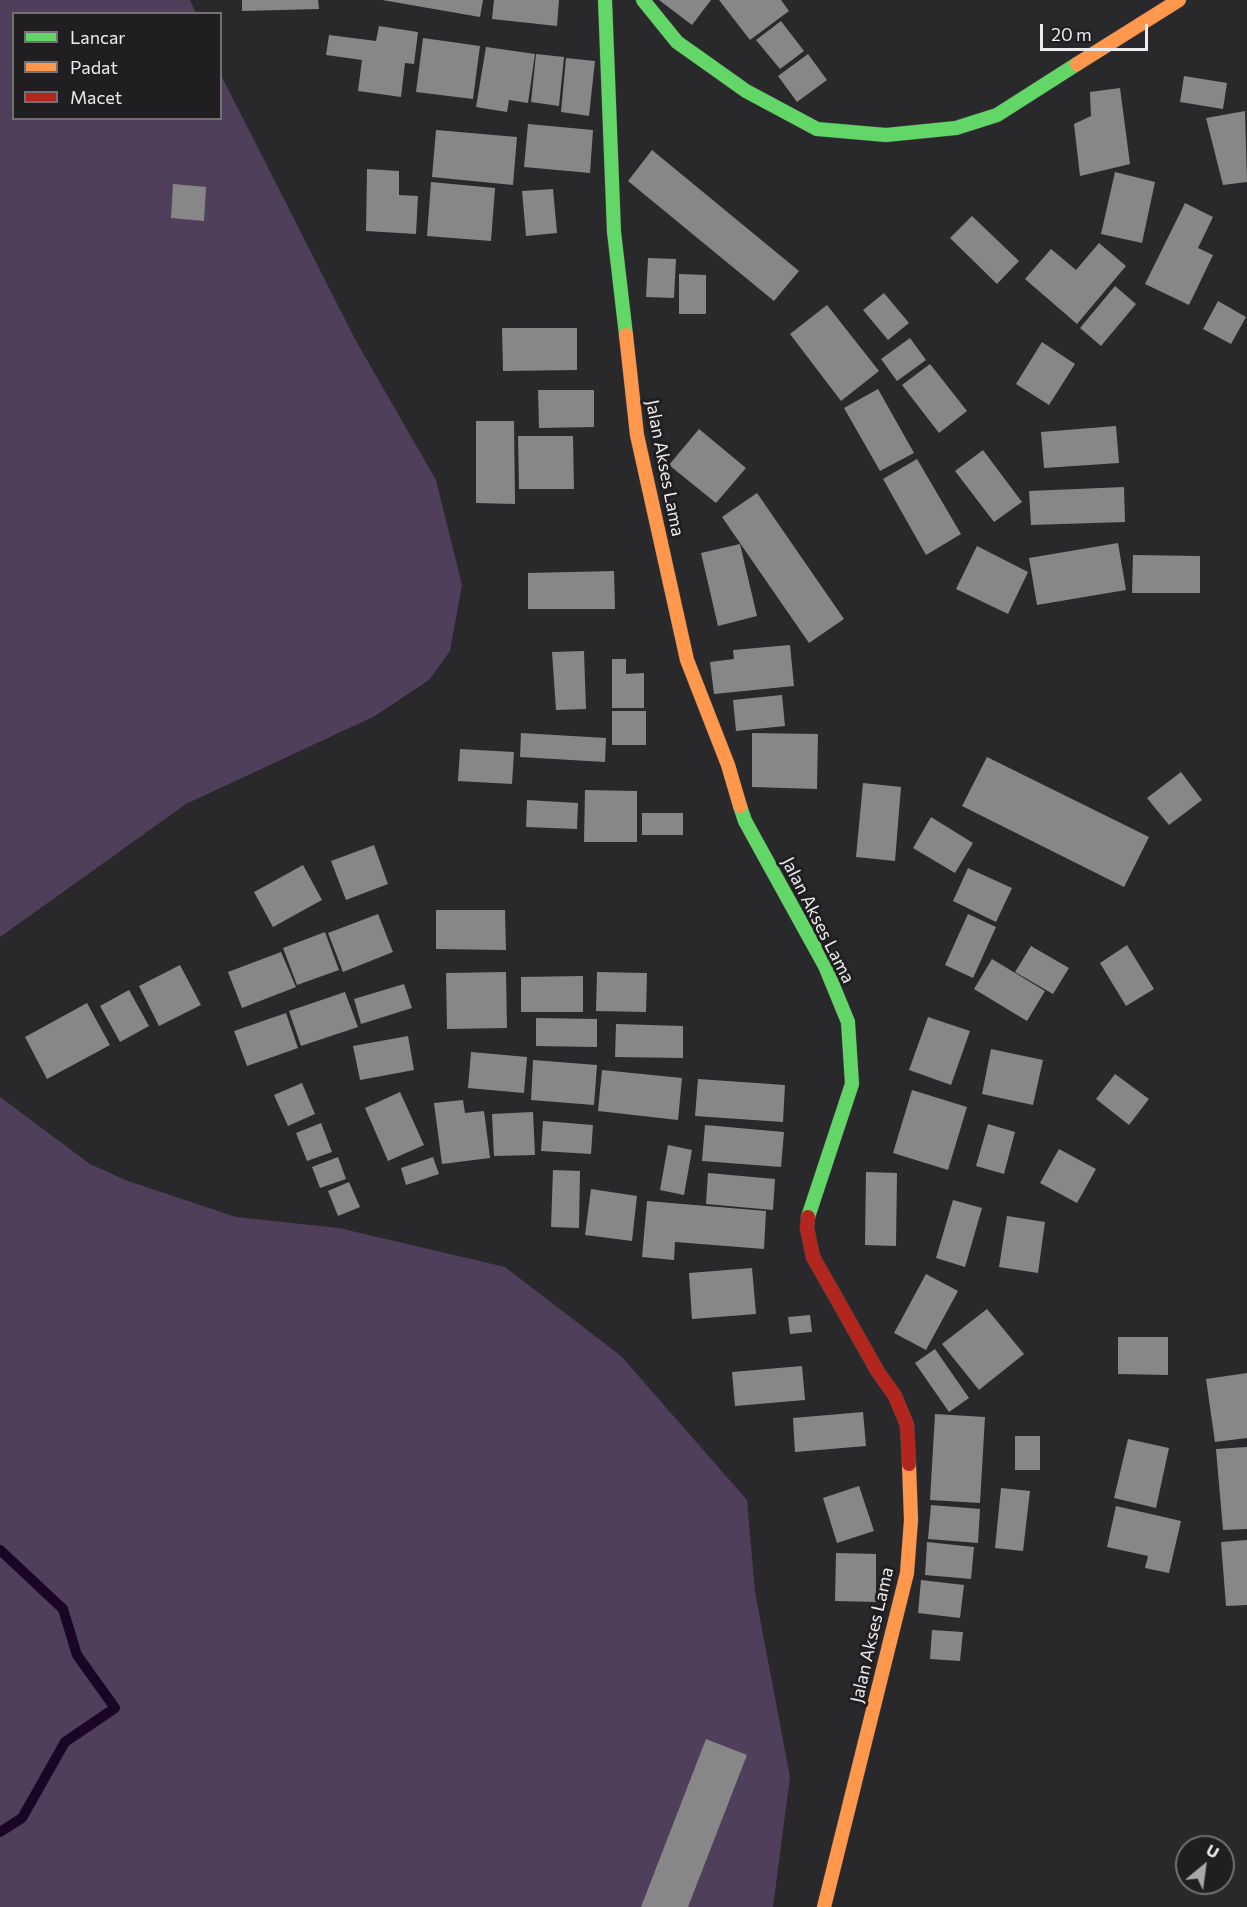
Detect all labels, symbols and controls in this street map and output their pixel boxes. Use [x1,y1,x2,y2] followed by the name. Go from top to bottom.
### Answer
[12,12,222,120] legend
[1043,12,1151,50] scale bar
[1051,23,1092,45] text: 20 m
[70,26,126,48] text: Lancar
[70,56,118,78] text: Padat
[70,86,122,108] text: Macet
[641,398,689,538] street label: Jalan Akses Lama
[777,853,859,987] street label: Jalan Akses Lama
[846,1565,898,1705] street label: Jalan Akses Lama
[1175,1835,1235,1895] north arrow
[1203,1839,1223,1862] text: U

